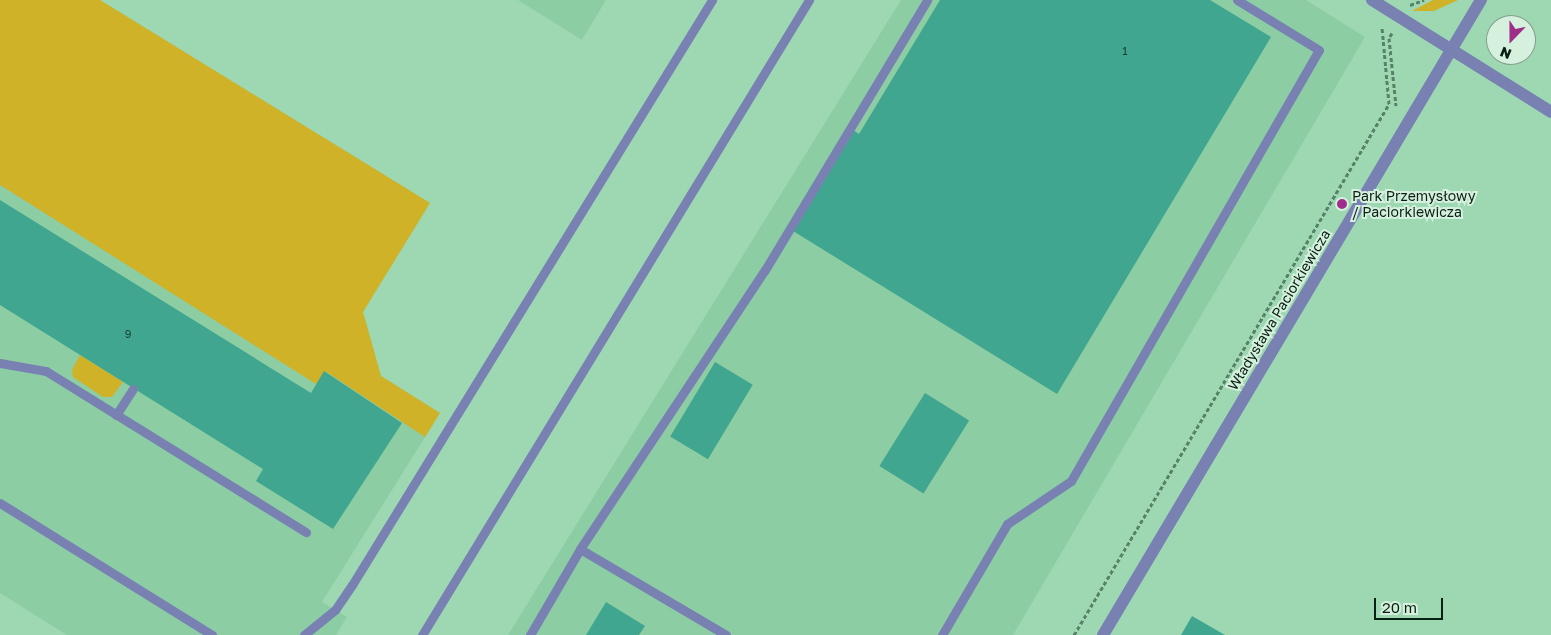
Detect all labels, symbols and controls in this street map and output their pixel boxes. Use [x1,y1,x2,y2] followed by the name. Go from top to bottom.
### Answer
[1486,15,1536,65] north arrow
[1122,44,1128,58] house number: 1
[1497,44,1514,63] text: N
[1352,188,1476,220] place label: Park Przemysłowy / Paciorkiewicza
[1336,198,1348,210] marker: Park Przemysłowy / Paciorkiewicza
[1224,227,1334,393] street label: Władysława Paciorkiewicza
[125,327,131,341] house number: 9
[1376,588,1445,620] scale bar
[1382,598,1417,616] text: 20 m

